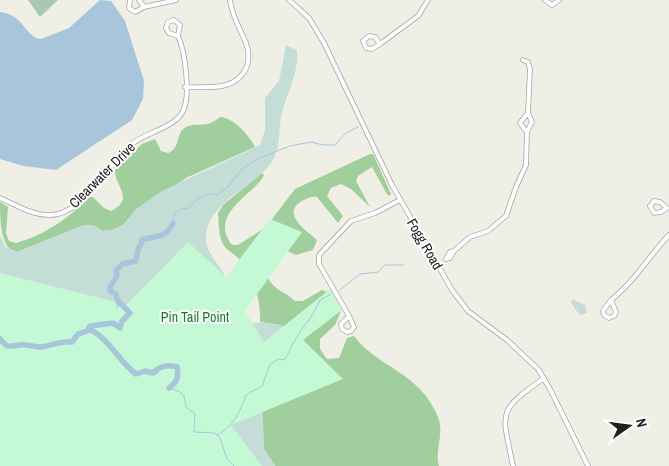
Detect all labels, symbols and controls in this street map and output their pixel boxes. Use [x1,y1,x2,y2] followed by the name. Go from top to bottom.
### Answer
[65,138,139,212] street label: Clearwater Drive
[403,215,447,273] street label: Fogg Road
[161,308,229,326] park label: Pin Tail Point
[604,401,654,451] north arrow
[632,417,651,429] text: N

